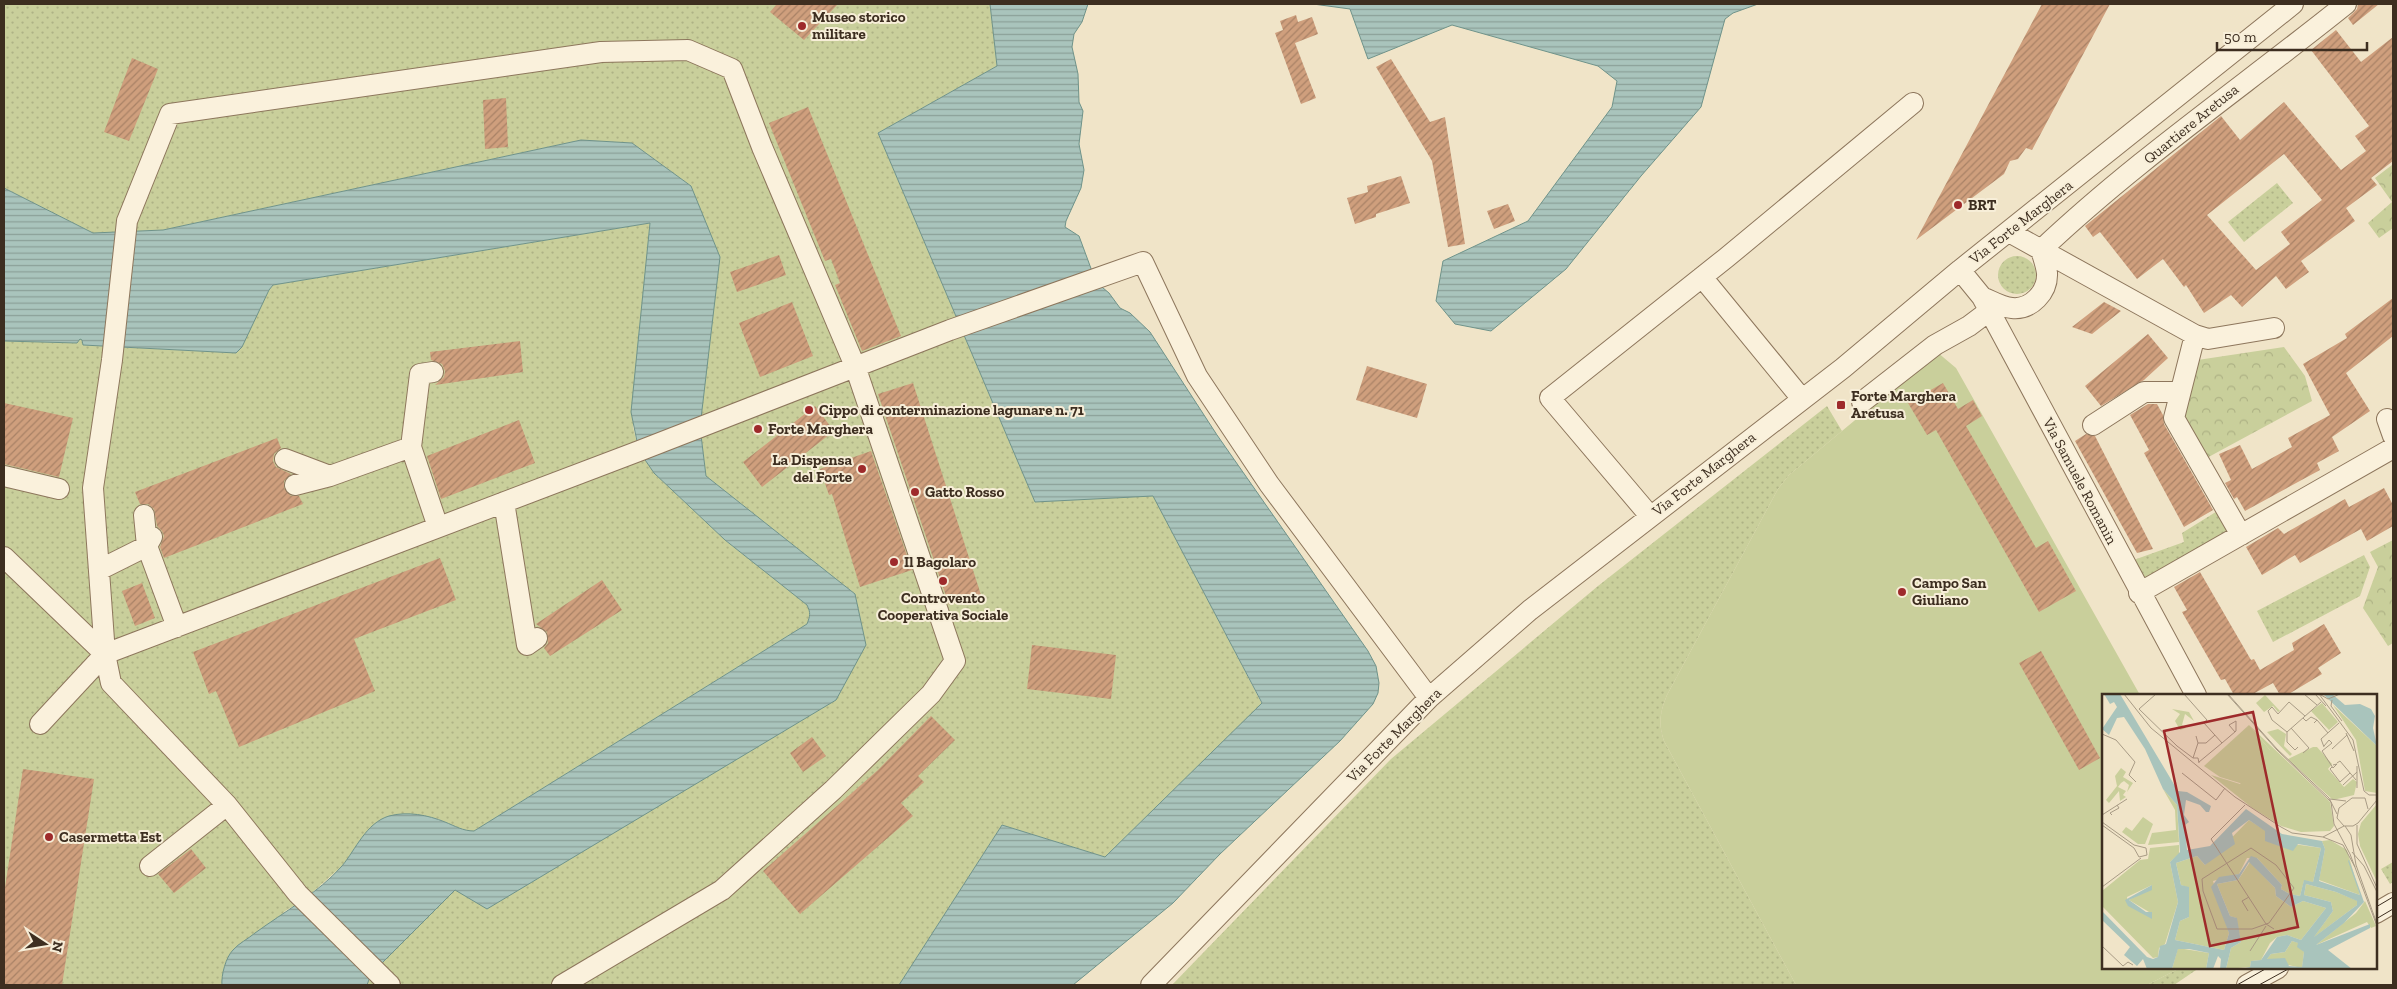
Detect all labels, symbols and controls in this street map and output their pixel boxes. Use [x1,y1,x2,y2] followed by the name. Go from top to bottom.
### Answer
[812,8,906,43] place label: Museo storico militare
[796,20,808,32] marker: Museo storico militare
[2217,20,2367,52] scale bar
[2224,28,2257,46] text: 50 m
[2140,80,2242,168] street label: Quartiere Aretusa
[1965,176,2076,269] street label: Via Forte Marghera
[1968,196,1997,214] place label: BRT
[1952,199,1964,211] marker: BRT
[1851,387,1956,422] place label: Forte Marghera Aretusa
[1835,399,1847,411] marker: Forte Marghera Aretusa
[819,401,1084,419] place label: Cippo di conterminazione lagunare n. 71
[803,404,815,416] marker: Cippo di conterminazione lagunare n. 71
[2039,414,2121,548] street label: Via Samuele Romanin
[768,420,873,438] place label: Forte Marghera
[752,423,764,435] marker: Forte Marghera
[1648,428,1759,521] street label: Via Forte Marghera
[772,451,852,486] place label: La Dispensa del Forte
[856,463,868,475] marker: La Dispensa del Forte
[925,483,1004,501] place label: Gatto Rosso
[909,486,921,498] marker: Gatto Rosso
[904,553,976,571] place label: Il Bagolaro
[888,556,900,568] marker: Il Bagolaro
[1912,574,1987,609] place label: Campo San Giuliano
[937,575,949,587] marker: Controvento Cooperativa Sociale
[1896,586,1908,598] marker: Campo San Giuliano
[878,589,1008,624] place label: Controvento Cooperativa Sociale
[1342,684,1445,787] street label: Via Forte Marghera
[2102,694,2377,969] inset map
[59,828,162,846] place label: Casermetta Est
[43,831,55,843] marker: Casermetta Est
[20,919,70,969] north arrow
[48,940,67,954] text: N

